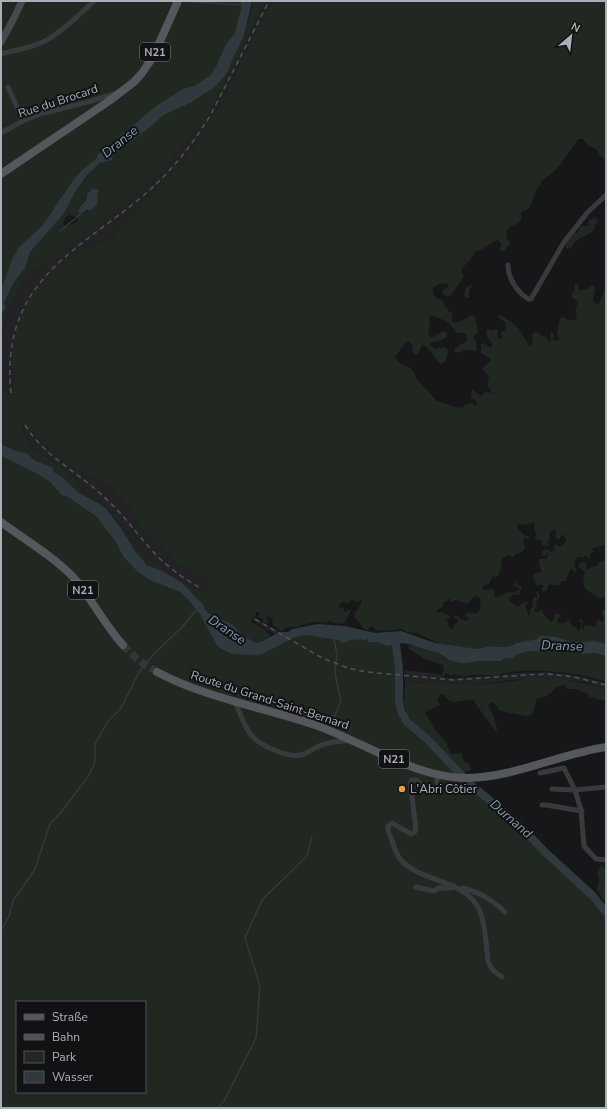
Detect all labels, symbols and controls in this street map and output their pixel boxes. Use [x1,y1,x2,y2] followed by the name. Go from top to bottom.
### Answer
[551,16,591,56] north arrow
[568,19,583,36] text: N
[140,43,170,61] road number: N21
[16,81,100,121] street label: Rue du Brocard
[98,122,142,162] water label: Dranse
[68,581,98,599] road number: N21
[205,611,249,649] water label: Dranse
[541,636,583,656] water label: Dranse
[189,667,351,733] street label: Route du Grand-Saint-Bernard
[379,750,409,768] road number: N21
[410,781,478,797] place label: L'Abri Côtier
[397,784,407,794] marker: L'Abri Côtier
[486,796,536,843] water label: Durnand
[16,1001,146,1093] legend
[52,1009,88,1025] text: Straße
[52,1029,80,1045] text: Bahn
[52,1049,77,1065] text: Park
[52,1069,94,1085] text: Wasser

